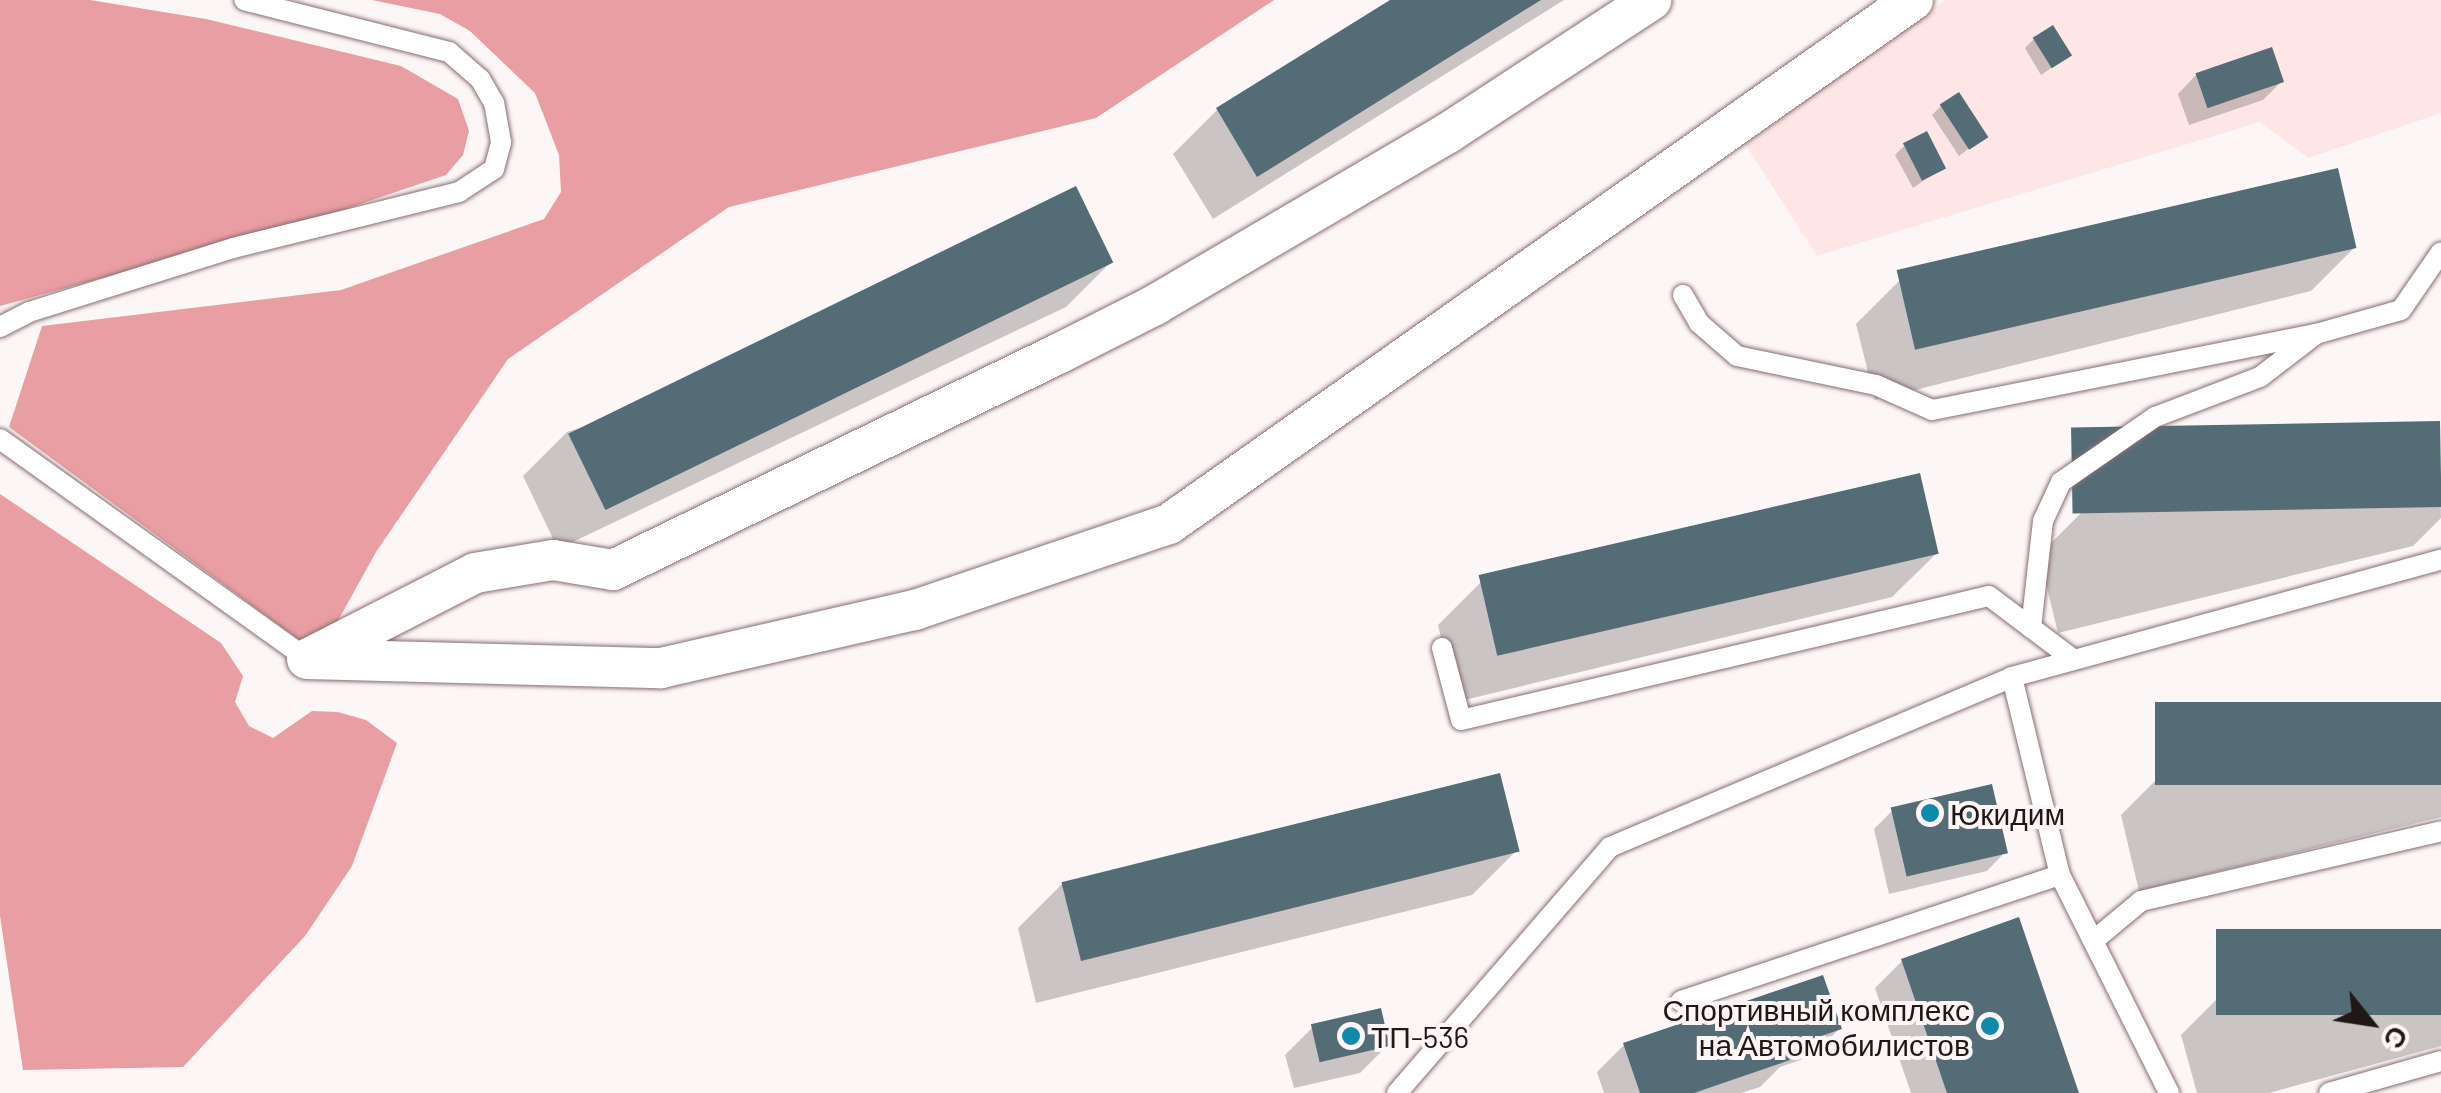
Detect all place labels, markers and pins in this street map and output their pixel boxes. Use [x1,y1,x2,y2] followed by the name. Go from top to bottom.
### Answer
[1950,795,2065,831] place label: Юкидим
[1919,802,1941,824] marker: Юкидим
[1662,991,1970,1062] place label: Спортивный комплекс на Автомобилистов
[1979,1015,2001,1037] marker: Спортивный комплекс на Автомобилистов
[1371,1018,1469,1054] place label: ТП-536
[1340,1025,1362,1047] marker: ТП-536

